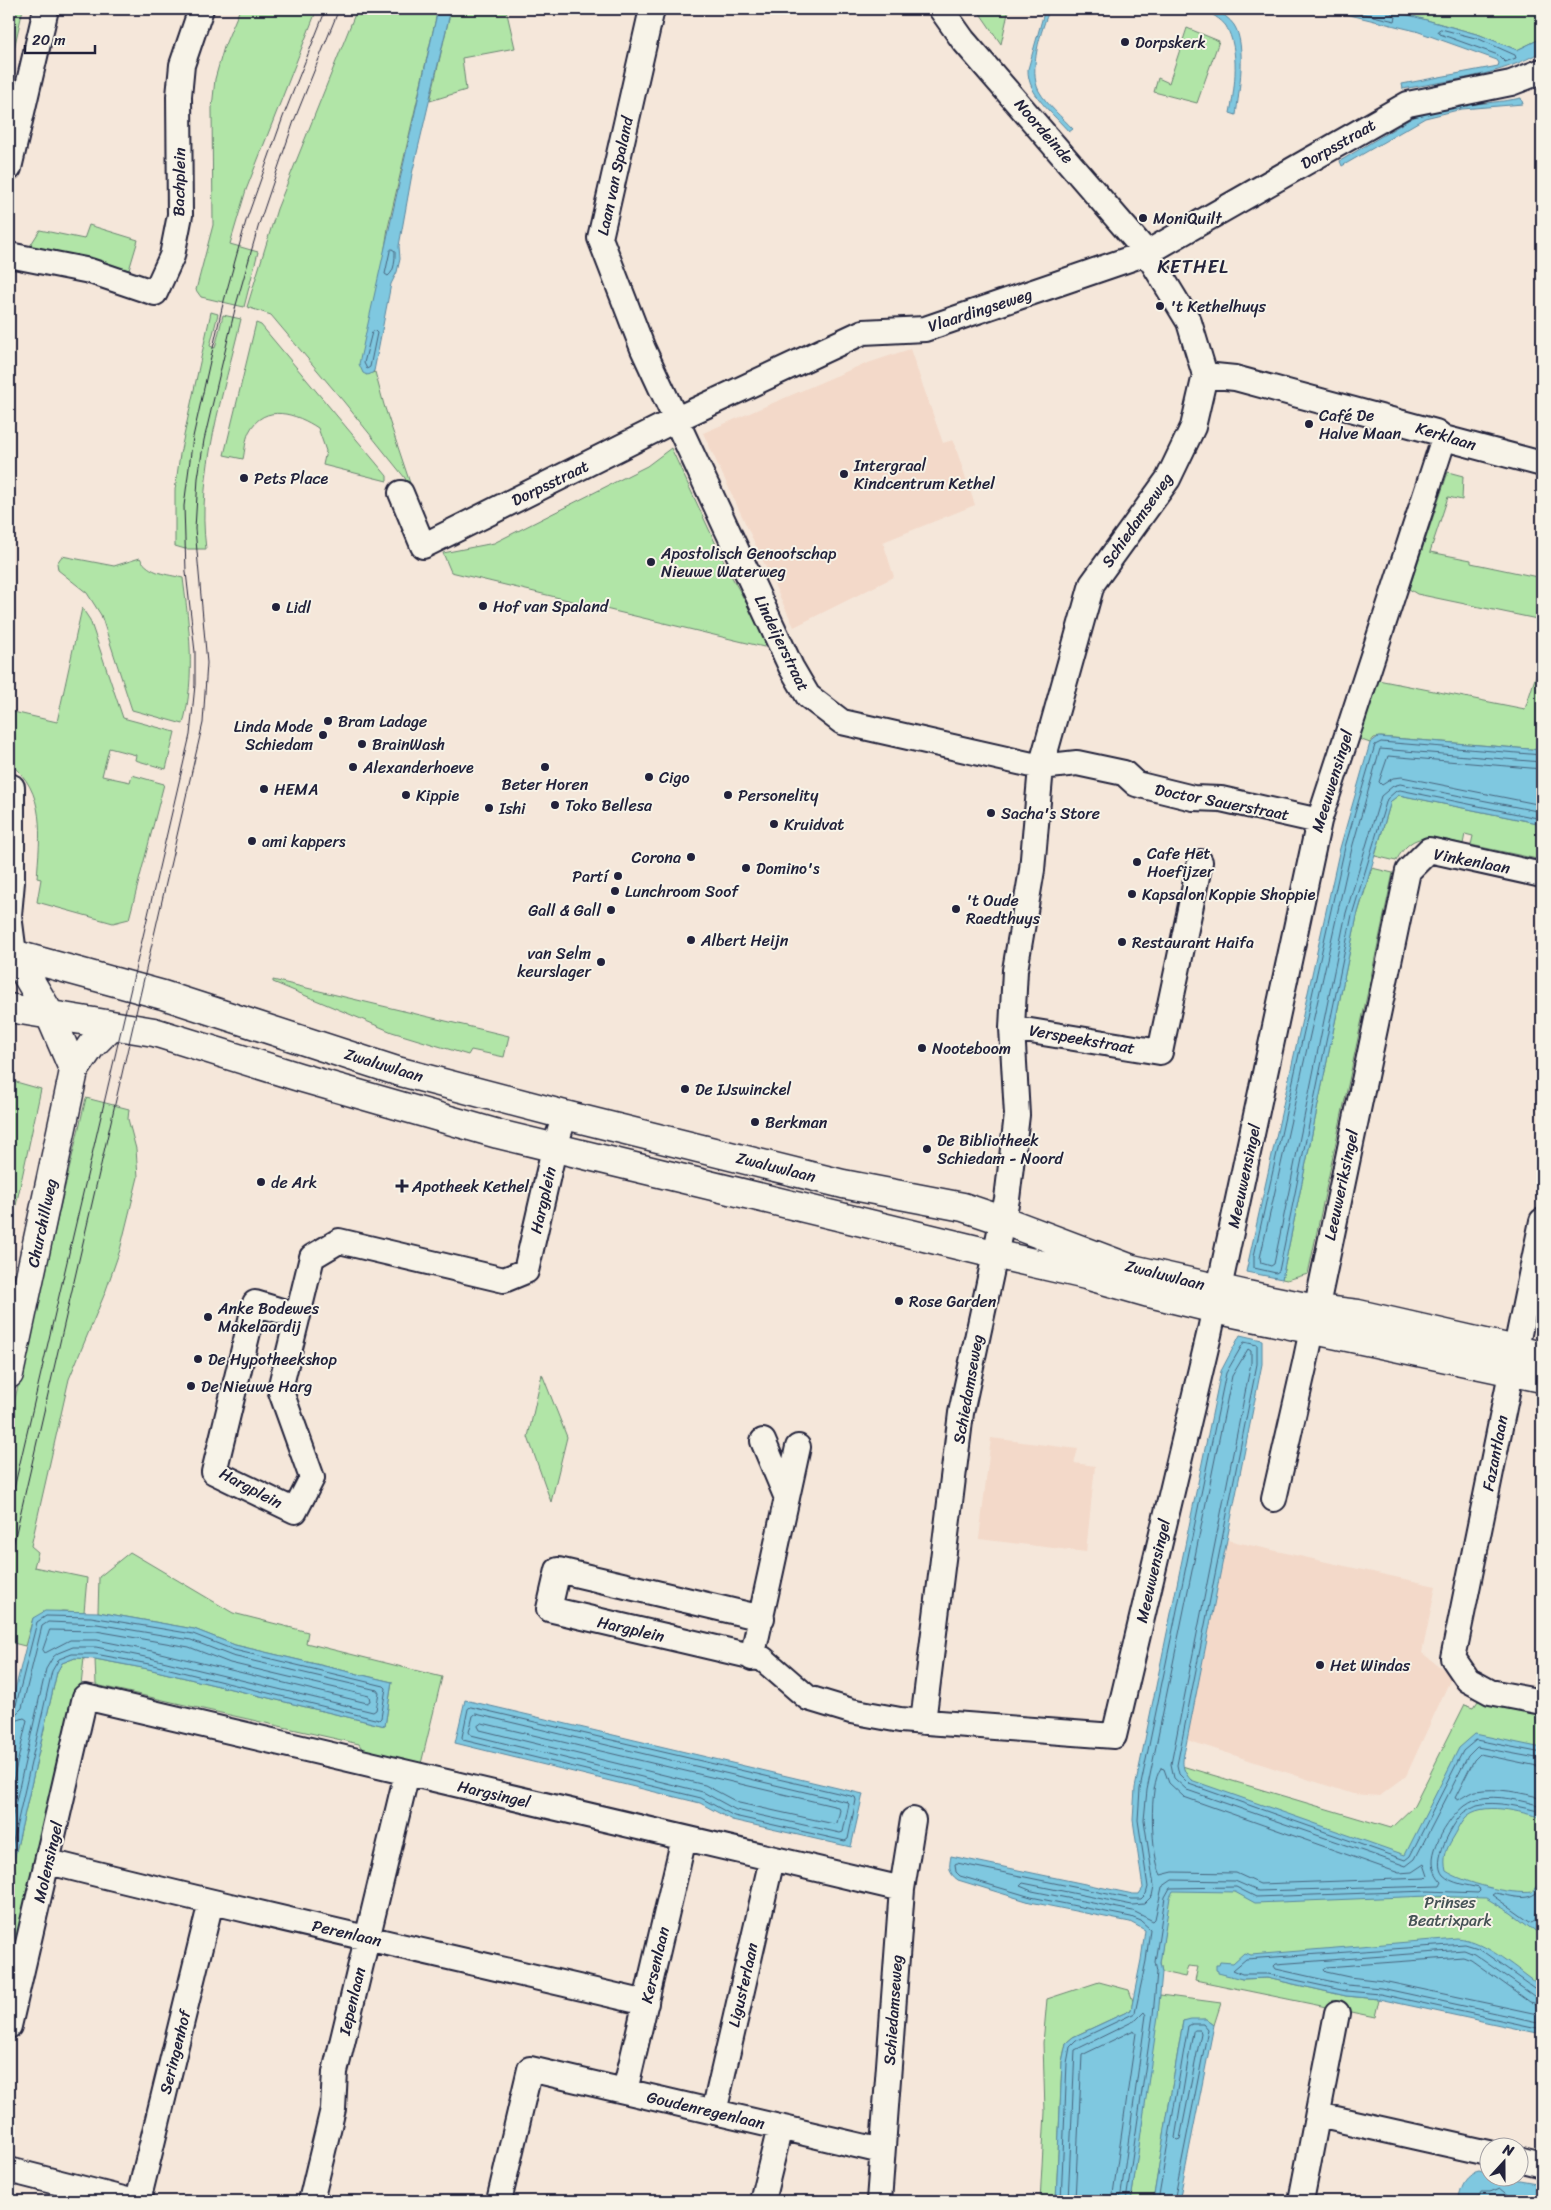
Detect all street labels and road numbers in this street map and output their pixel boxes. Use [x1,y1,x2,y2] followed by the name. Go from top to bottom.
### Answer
[1007,91,1081,171] street label: Noordeinde
[1295,111,1381,177] street label: Dorpsstraat
[588,112,642,238] street label: Laan van Spaland
[164,147,194,217] street label: Bachplein
[924,279,1036,341] street label: Vlaardingseweg
[1412,413,1480,459] street label: Kerklaan
[506,452,594,514] street label: Dorpsstraat
[1093,466,1181,574] street label: Schiedamseweg
[746,590,818,696] street label: Lindeijerstraat
[1303,726,1361,836] street label: Meeuwensingel
[1152,775,1292,829] street label: Doctor Sauerstraat
[1431,839,1513,883] street label: Vinkenlaan
[1027,1015,1137,1063] street label: Verspeekstraat
[341,1039,427,1091] street label: Zwaluwlaan
[1219,1121,1269,1231] street label: Meeuwensingel
[1315,1127,1367,1243] street label: Leeuweriksingel
[733,1143,819,1191] street label: Zwaluwlaan
[521,1163,565,1237] street label: Hargplein
[18,1176,66,1270] street label: Churchillweg
[1122,1251,1208,1299] street label: Zwaluwlaan
[944,1332,992,1446] street label: Schiedamseweg
[1473,1412,1517,1493] street label: Fazantlaan
[214,1459,288,1517] street label: Hargplein
[1127,1516,1179,1626] street label: Meeuwensingel
[594,1607,668,1651] street label: Hargplein
[455,1772,534,1817] street label: Hargsingel
[25,1818,72,1906] street label: Molensingel
[309,1911,385,1955] street label: Perenlaan
[632,1923,678,2006] street label: Kersenlaan
[719,1940,767,2030] street label: Ligusterlaan
[875,1954,911,2066] street label: Schiedamseweg
[330,1964,374,2039] street label: Iepenlaan
[151,2005,200,2097] street label: Seringenhof
[644,2082,768,2138] street label: Goudenregenlaan

